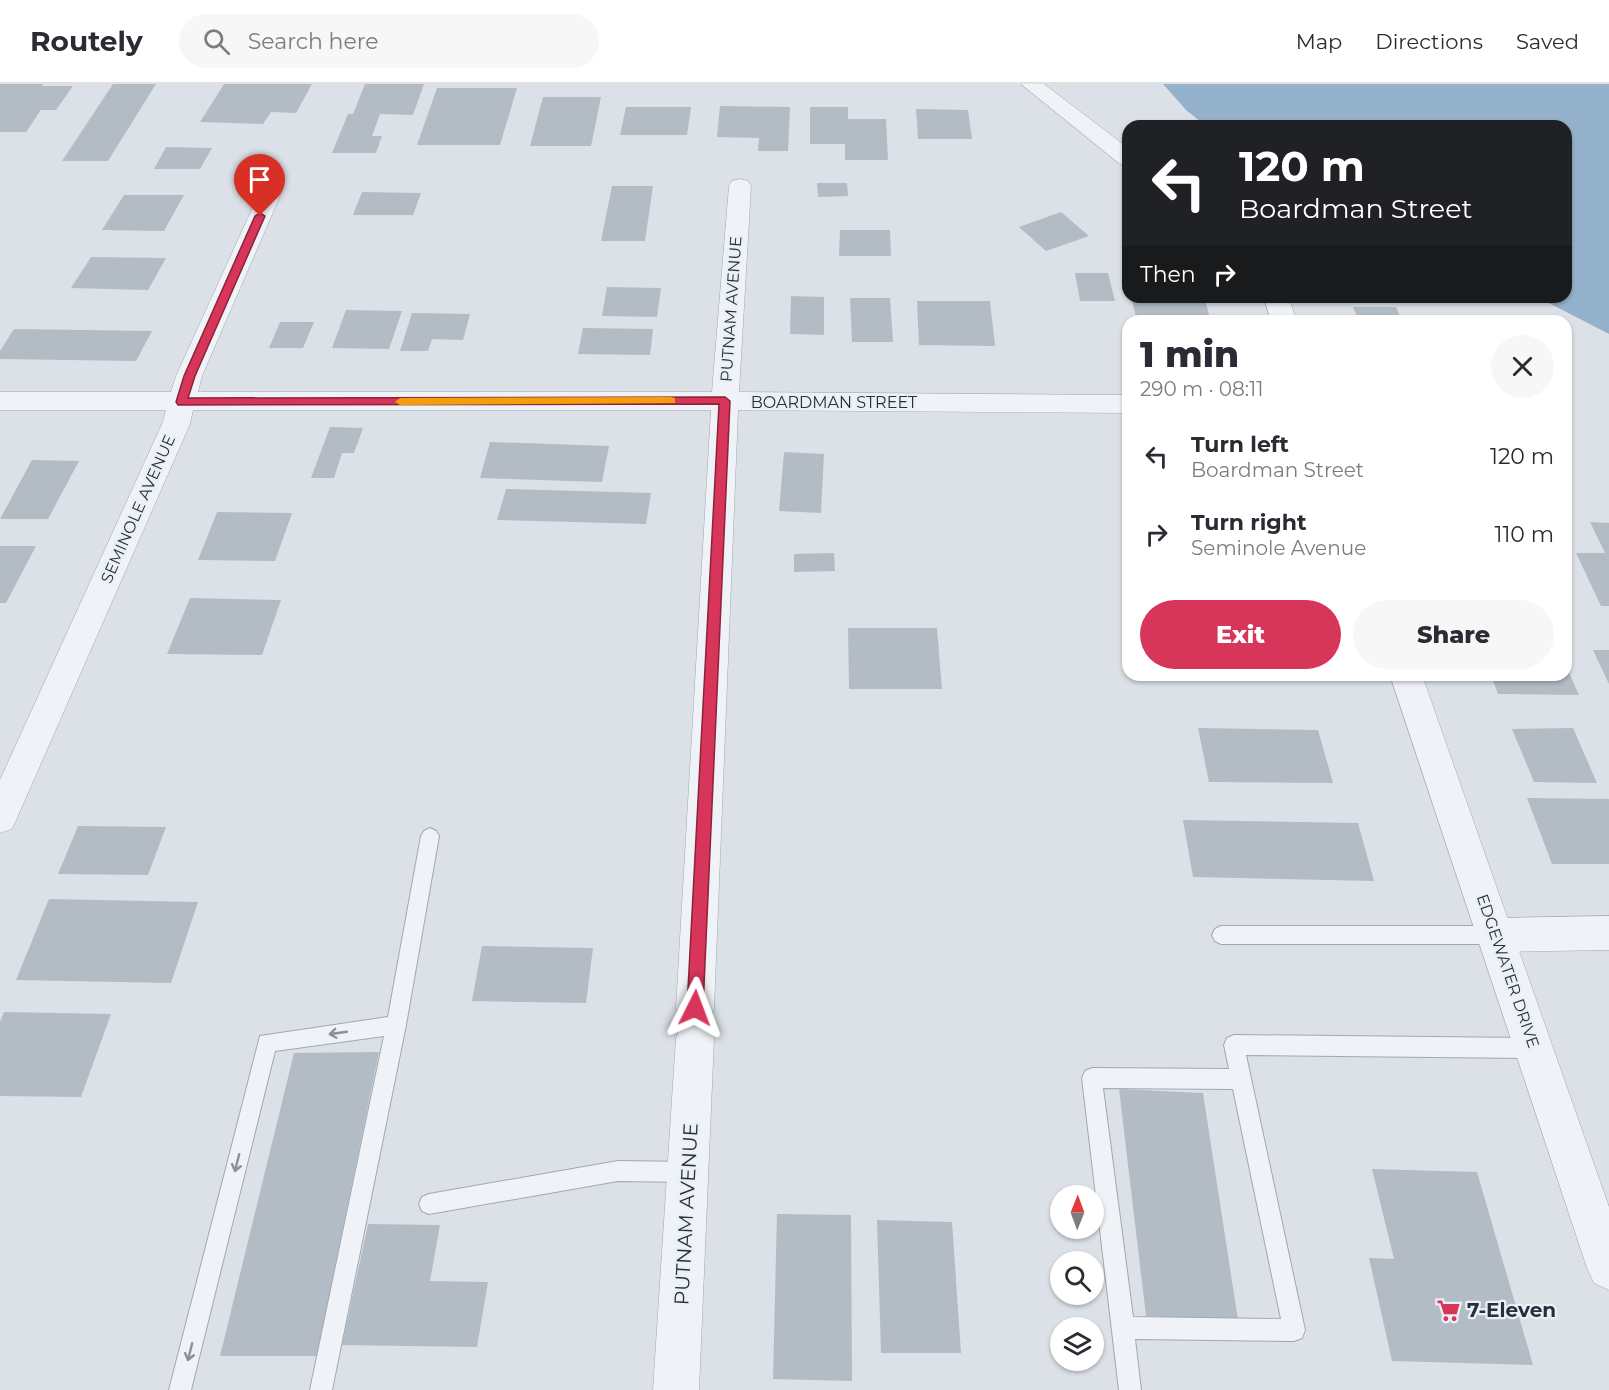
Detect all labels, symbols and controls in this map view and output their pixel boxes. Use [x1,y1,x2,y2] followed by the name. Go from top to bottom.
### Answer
[179,14,599,68] search box
[30,24,143,58] text: Routely
[200,25,233,58] icon: search
[248,28,379,55] text: Search here
[1296,29,1342,54] text: Map
[1375,29,1483,54] text: Directions
[1516,29,1579,54] text: Saved
[1239,140,1365,192] text: 120 m
[1140,144,1218,222] icon: left
[234,154,285,216] pin
[243,163,276,196] icon: arrive
[1239,192,1472,225] text: Boardman Street
[716,236,746,382] street label: PUTNAM AVENUE
[1208,258,1241,291] icon: right
[1140,261,1196,288] text: Then
[1140,332,1239,376] text: 1 min
[1491,335,1554,398] button: close
[1140,377,1263,401] text: 290 m · 08:11
[751,393,918,412] street label: BOARDMAN STREET
[1191,431,1289,458] text: Turn left
[97,432,179,586] street label: SEMINOLE AVENUE
[1140,440,1173,473] icon: left
[1490,443,1554,470] text: 120 m
[1191,458,1364,482] text: Boardman Street
[1191,509,1306,536] text: Turn right
[1140,518,1173,551] icon: right
[1494,521,1554,548] text: 110 m
[1191,536,1366,560] text: Seminole Avenue
[1140,600,1341,669] button: Exit
[1353,600,1554,669] button: Share
[1473,892,1543,1050] street label: EDGEWATER DRIVE
[663,976,727,1040] position arrow
[328,1027,348,1038] one-way arrow
[669,1122,703,1306] street label: PUTNAM AVENUE
[231,1153,243,1172] one-way arrow
[1050,1185,1104,1239] north arrow
[1050,1185,1104,1371] map controls
[1050,1251,1104,1305] button: search
[1436,1297,1462,1323] supermarket icon: 7-Eleven
[1467,1298,1556,1322] place label: 7-Eleven
[1050,1317,1104,1371] button: layers
[183,1343,195,1362] one-way arrow

